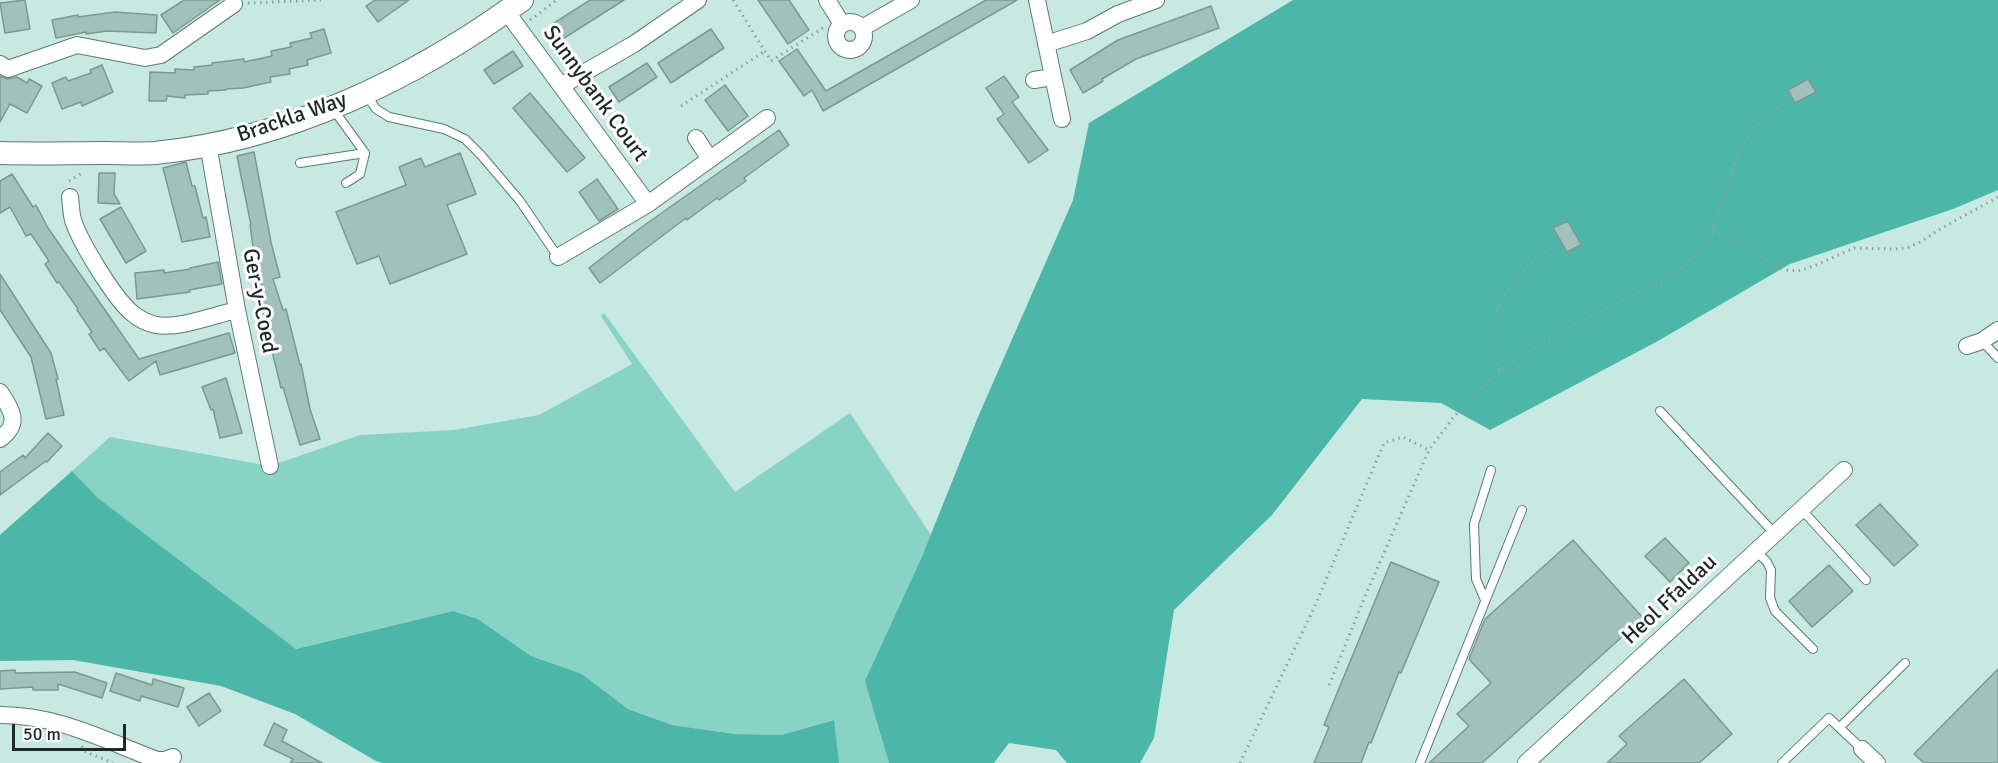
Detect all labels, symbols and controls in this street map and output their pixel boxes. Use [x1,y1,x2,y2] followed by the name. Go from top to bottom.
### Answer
[537,21,653,167] street label: Sunnybank Court
[234,87,350,149] street label: Brackla Way
[236,246,282,356] street label: Ger-y-Coed
[1617,550,1723,650] street label: Heol Ffaldau
[15,712,129,750] scale bar
[23,723,61,745] text: 50 m

